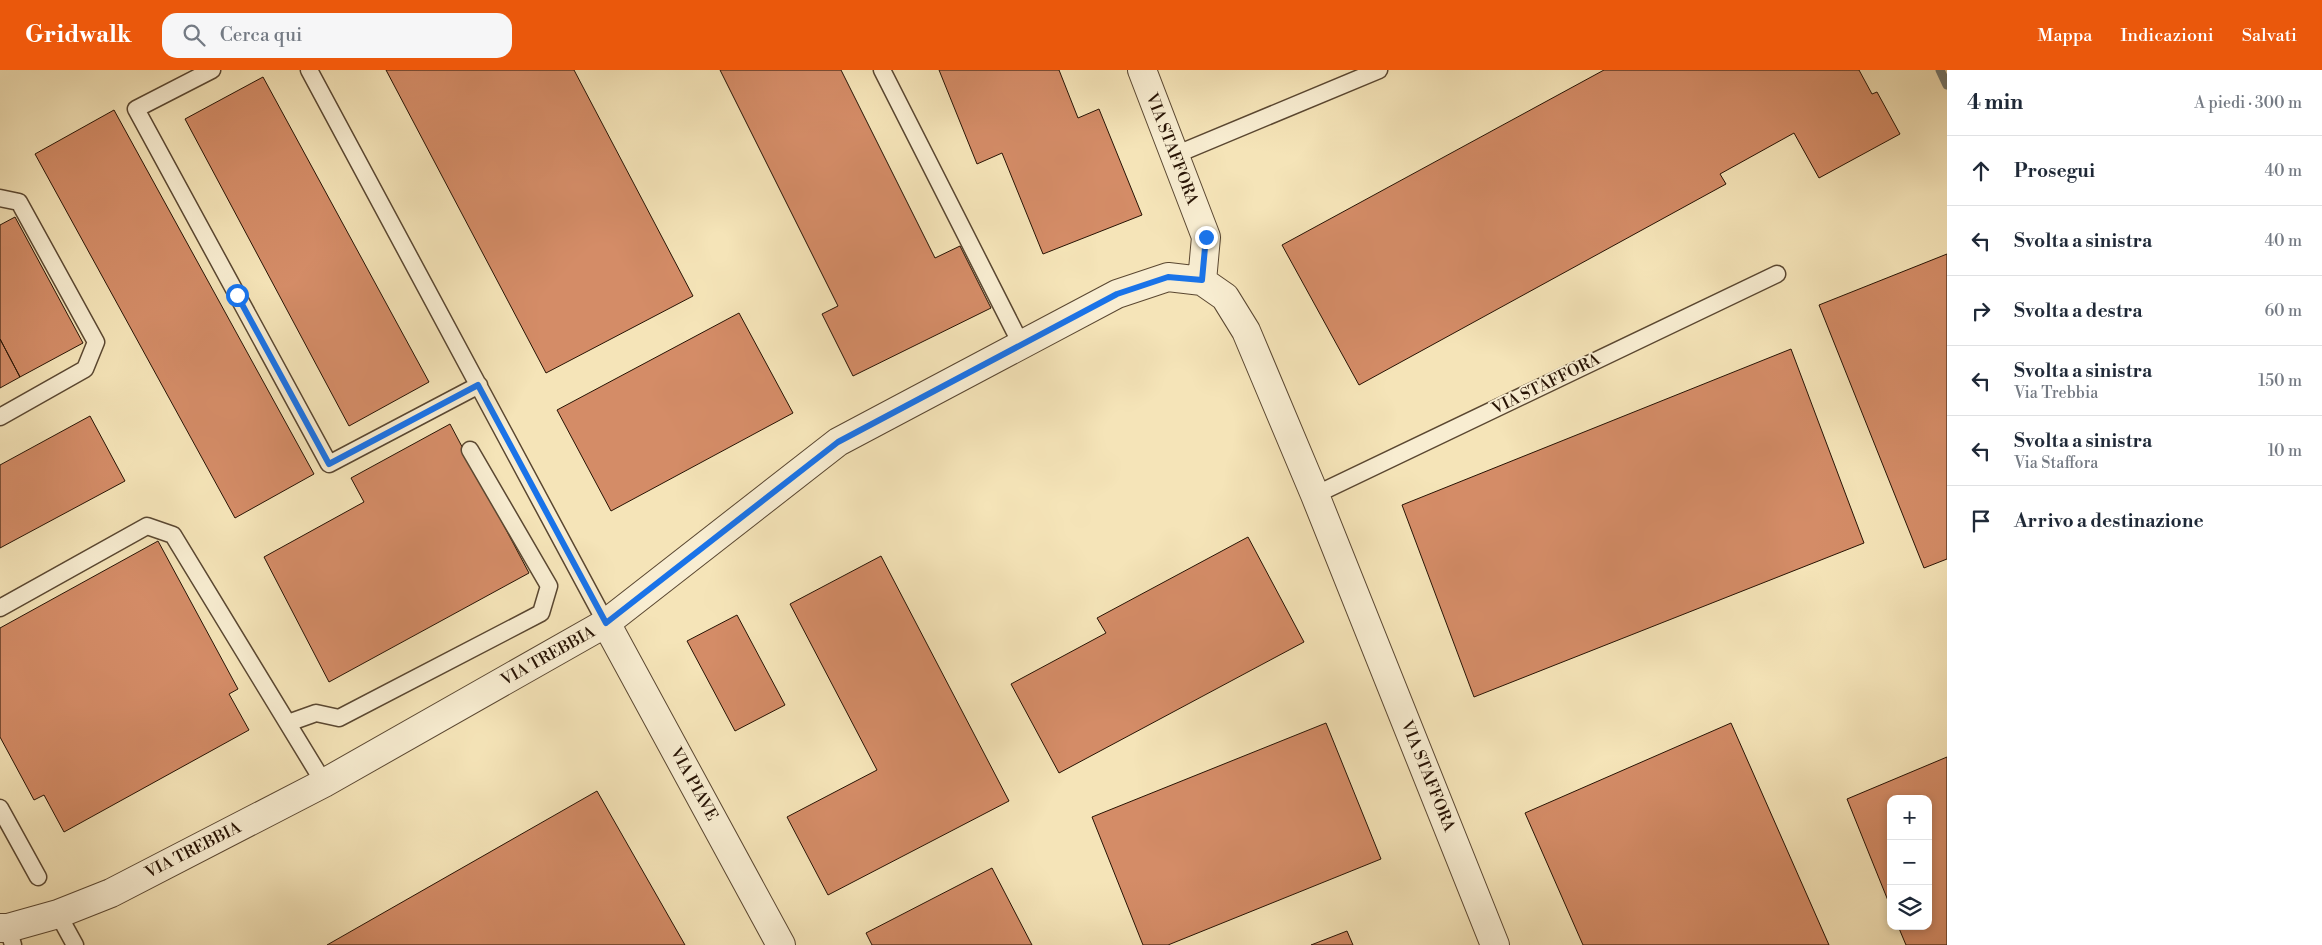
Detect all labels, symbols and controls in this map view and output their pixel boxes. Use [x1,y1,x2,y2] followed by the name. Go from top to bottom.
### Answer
[162,13,512,58] search box
[25,20,132,50] text: Gridwalk
[180,21,208,49] icon: search
[220,23,302,47] text: Cerca qui
[2038,24,2092,47] text: Mappa
[2120,24,2214,47] text: Indicazioni
[2242,24,2297,47] text: Salvati
[1141,89,1203,209] street label: VIA STAFFORA
[1967,90,2023,116] text: 4 min
[2194,93,2302,113] text: A piedi · 300 m
[1967,157,1995,185] icon: ahead
[2014,159,2095,183] text: Prosegui
[2265,161,2302,181] text: 40 m
[1195,226,1218,249] route end
[1967,227,1995,255] icon: left
[2014,229,2152,253] text: Svolta a sinistra
[2265,231,2302,251] text: 40 m
[226,284,249,307] route start
[1967,297,1995,325] icon: right
[2014,299,2142,323] text: Svolta a destra
[2264,301,2302,321] text: 60 m
[1488,349,1604,419] street label: VIA STAFFORA
[2014,359,2152,383] text: Svolta a sinistra
[1967,367,1995,395] icon: left
[2258,371,2302,391] text: 150 m
[2014,383,2098,403] text: Via Trebbia
[2014,429,2152,453] text: Svolta a sinistra
[1967,437,1995,465] icon: left
[2268,441,2302,461] text: 10 m
[2014,453,2098,473] text: Via Staffora
[1967,507,1995,535] icon: arrive
[2014,509,2204,533] text: Arrivo a destinazione
[496,621,600,691] street label: VIA TREBBIA
[1396,717,1460,835] street label: VIA STAFFORA
[665,743,722,824] street label: VIA PIAVE
[1887,795,1932,930] map controls
[1887,795,1932,840] button: +
[141,817,245,883] street label: VIA TREBBIA
[1887,840,1932,885] button: −
[1887,885,1932,930] button: layers

